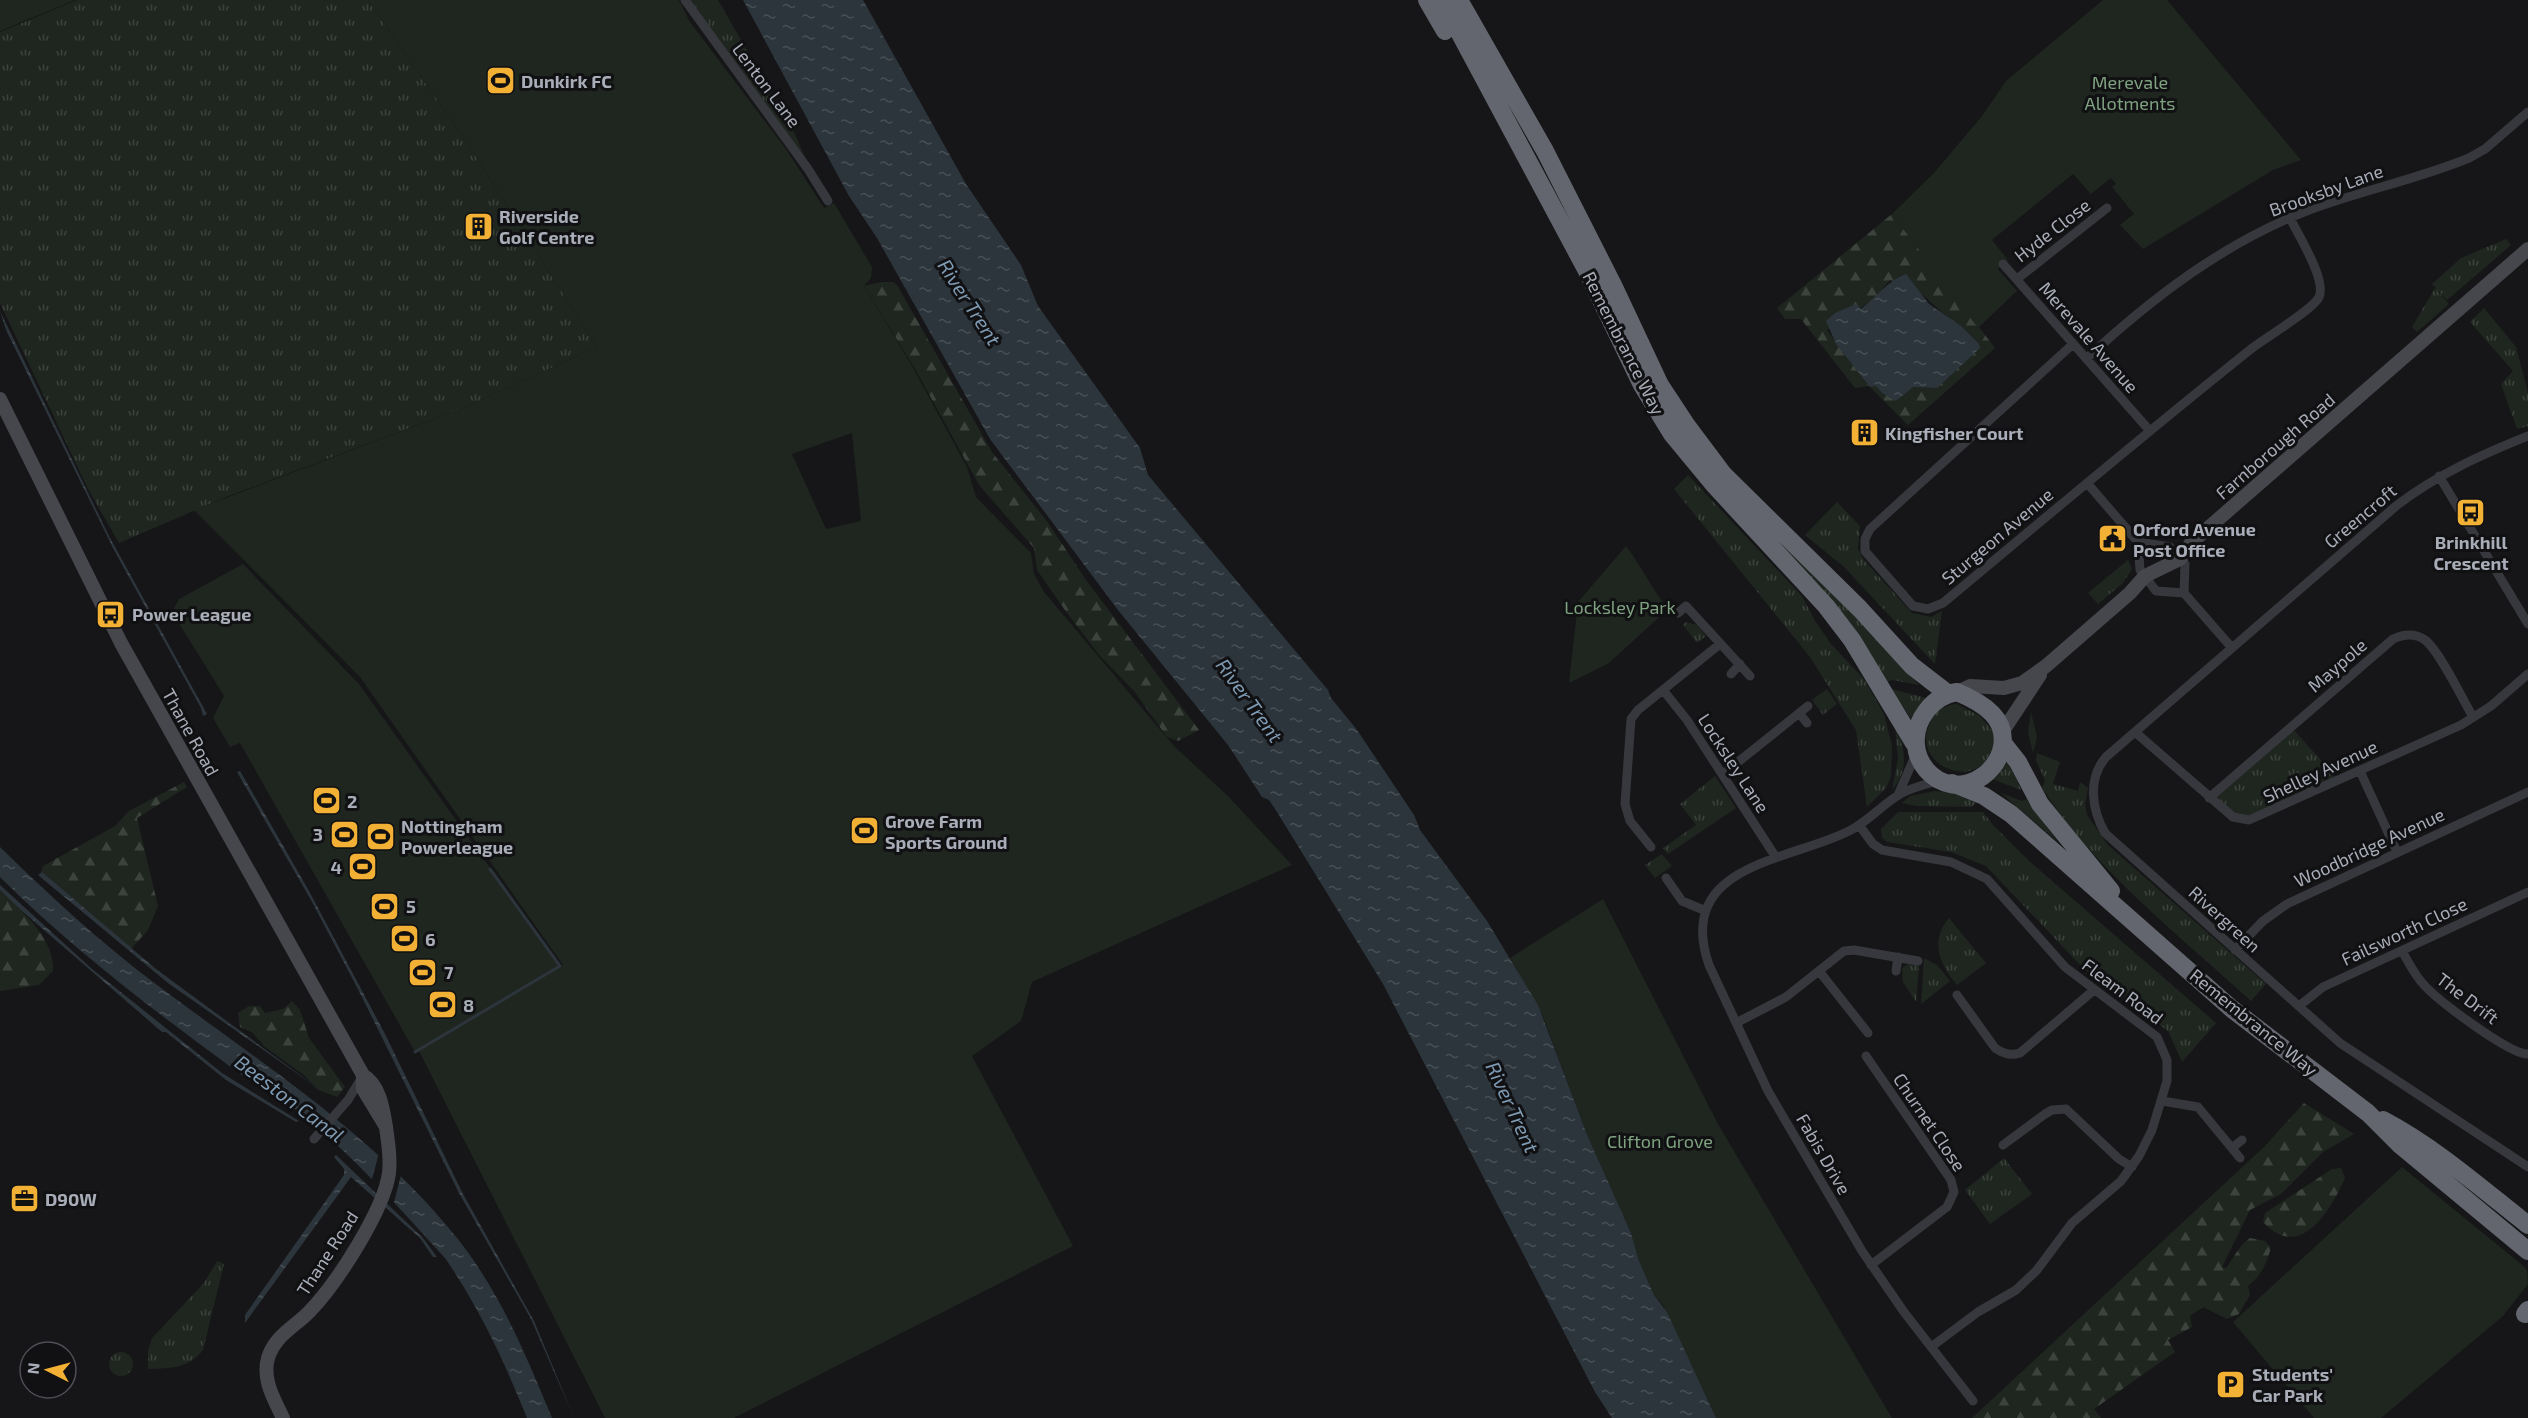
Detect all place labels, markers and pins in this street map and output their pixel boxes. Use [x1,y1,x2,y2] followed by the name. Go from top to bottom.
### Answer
[484,65,516,97] sports icon: Dunkirk FC
[521,70,612,92] place label: Dunkirk FC
[499,205,594,248] place label: Riverside Golf Centre
[462,210,494,242] building icon: Riverside Golf Centre
[1848,417,1880,449] building icon: Kingfisher Court
[1885,422,2024,444] place label: Kingfisher Court
[2455,497,2487,529] bus stop icon: Brinkhill Crescent
[2133,518,2256,561] place label: Orford Avenue Post Office
[2096,523,2128,555] public building icon: Orford Avenue Post Office
[2433,531,2509,574] place label: Brinkhill Crescent
[95,598,127,630] bus stop icon: Power League
[132,603,252,625] place label: Power League
[310,785,342,817] sports icon: 2
[347,790,357,812] place label: 2
[885,810,1008,853] place label: Grove Farm Sports Ground
[401,815,513,858] place label: Nottingham Powerleague
[848,815,880,847] sports icon: Grove Farm Sports Ground
[328,818,360,850] sports icon: 3
[364,820,396,852] sports icon: Nottingham Powerleague
[313,823,323,845] place label: 3
[347,851,379,883] sports icon: 4
[331,856,342,878] place label: 4
[369,890,401,922] sports icon: 5
[406,895,416,917] place label: 5
[388,923,420,955] sports icon: 6
[425,928,436,950] place label: 6
[407,956,439,988] sports icon: 7
[444,961,454,983] place label: 7
[426,989,458,1021] sports icon: 8
[463,994,474,1016] place label: 8
[8,1183,40,1215] office icon: D90W
[45,1188,97,1210] place label: D90W
[2252,1363,2333,1406] place label: Students' Car Park
[2215,1368,2247,1400] parking icon: Students' Car Park

